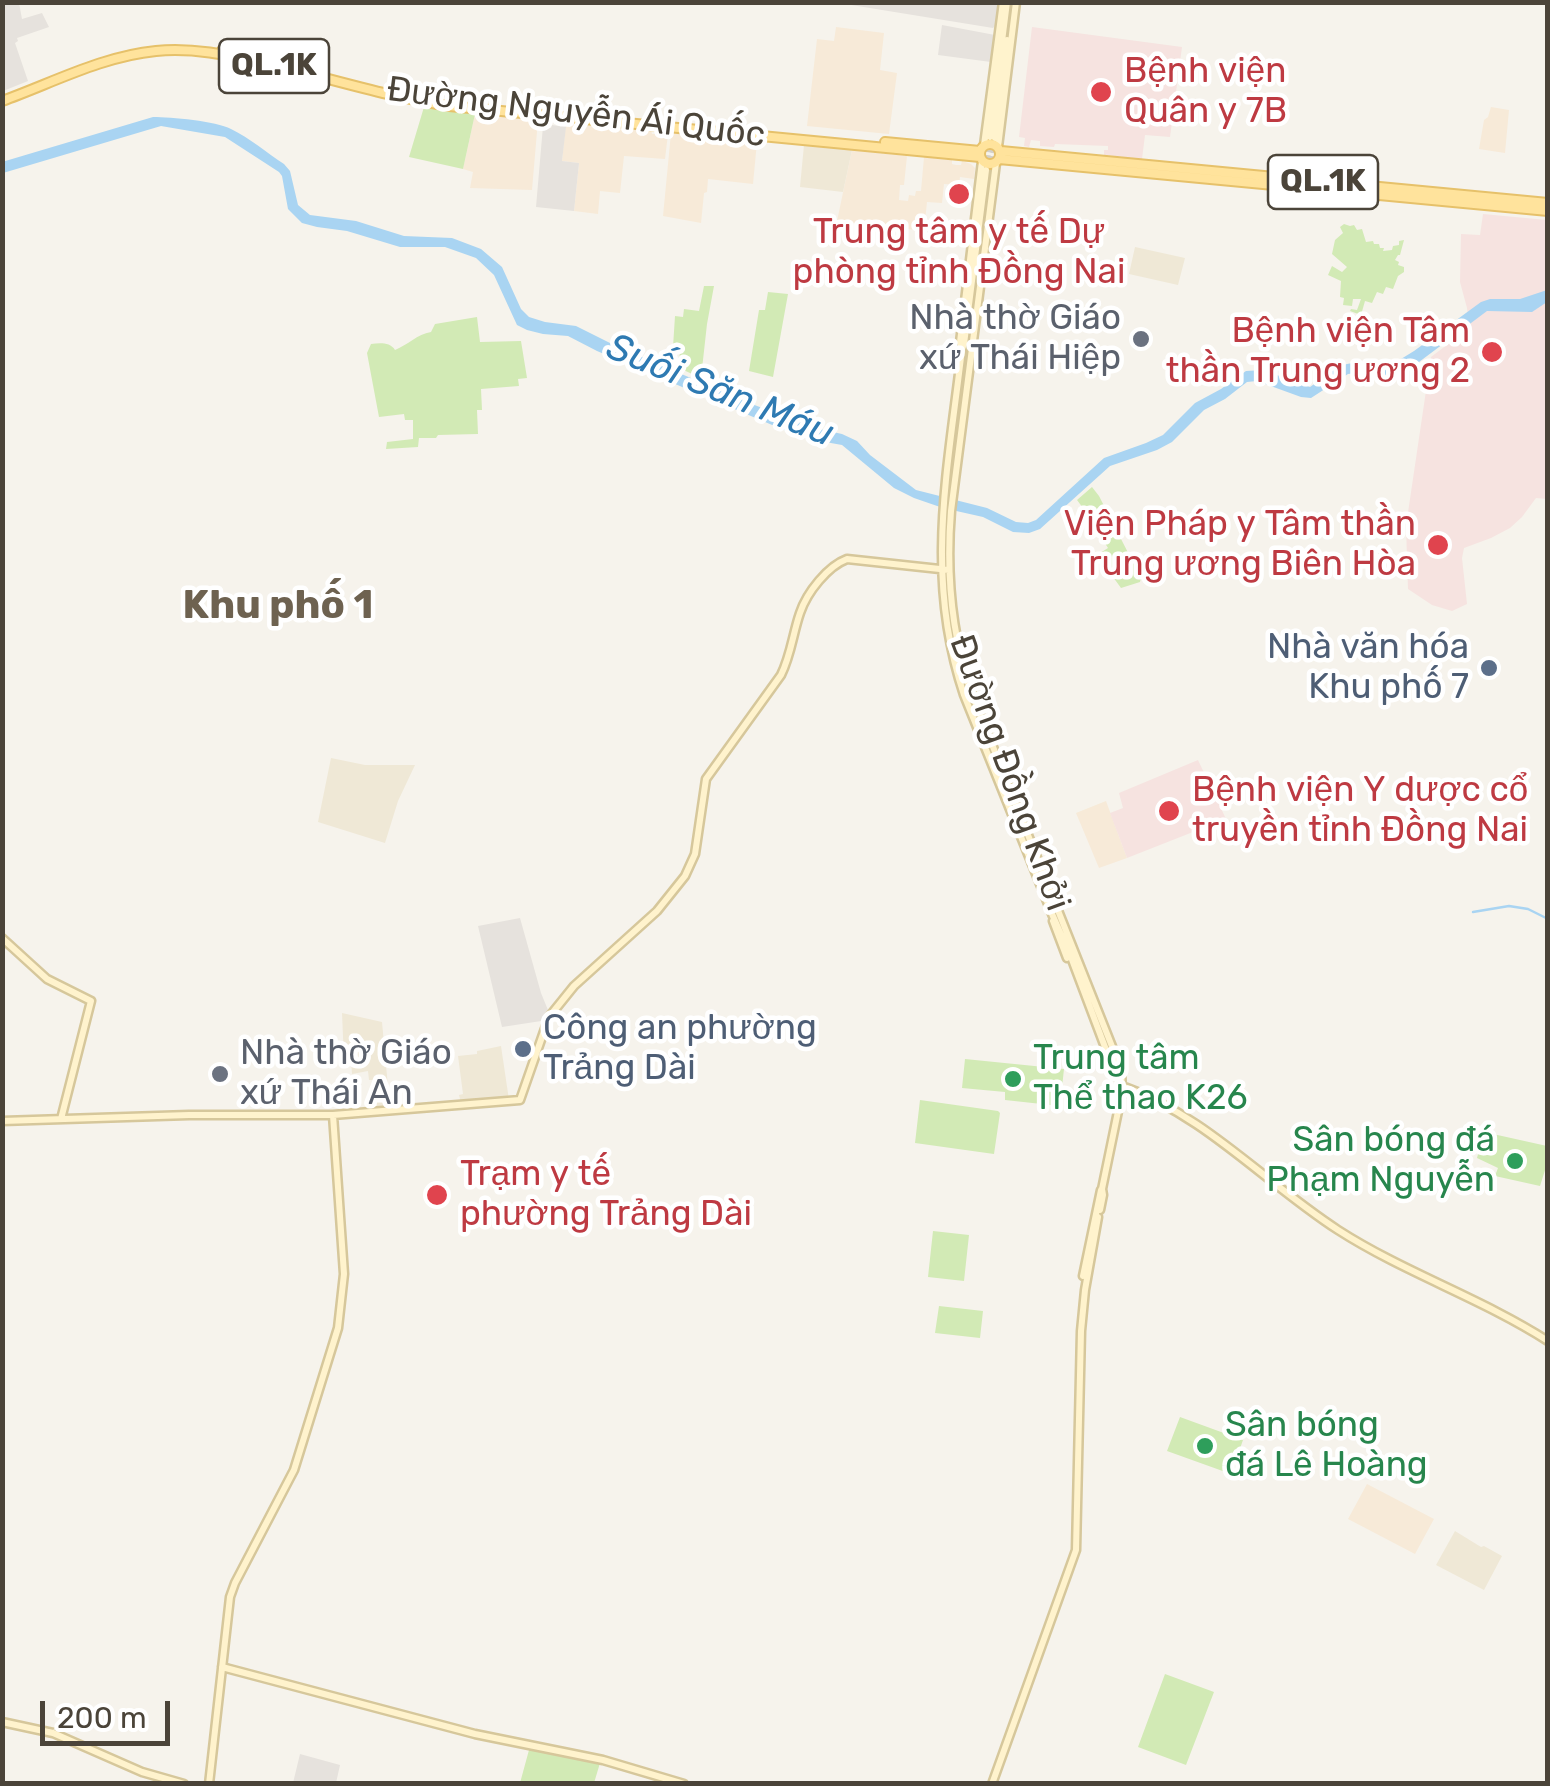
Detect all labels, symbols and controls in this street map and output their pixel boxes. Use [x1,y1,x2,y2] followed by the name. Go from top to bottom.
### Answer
[219,39,329,93] road number: QL.1K
[1124,51,1287,133] place label: Bệnh viện Quân y 7B
[385,69,767,157] street label: Đường Nguyễn Ái Quốc
[1088,79,1114,105] marker: Bệnh viện Quân y 7B
[1268,155,1378,209] road number: QL.1K
[946,181,972,207] marker: Trung tâm y tế Dự phòng tỉnh Đồng Nai
[793,212,1125,294] place label: Trung tâm y tế Dự phòng tỉnh Đồng Nai
[909,298,1121,380] place label: Nhà thờ Giáo xứ Thái Hiệp
[1166,311,1470,393] place label: Bệnh viện Tâm thần Trung ương 2
[600,325,840,457] water label: Suối Săn Máu
[1130,328,1152,350] marker: Nhà thờ Giáo xứ Thái Hiệp
[1479,339,1505,365] marker: Bệnh viện Tâm thần Trung ương 2
[1063,504,1416,586] place label: Viện Pháp y Tâm thần Trung ương Biên Hòa
[1425,532,1451,558] marker: Viện Pháp y Tâm thần Trung ương Biên Hòa
[183,582,373,630] district label: Khu phố 1
[1267,627,1469,709] place label: Nhà văn hóa Khu phố 7
[940,629,1078,917] street label: Đường Đồng Khởi
[1478,657,1500,679] marker: Nhà văn hóa Khu phố 7
[1192,770,1528,852] place label: Bệnh viện Y dược cổ truyền tỉnh Đồng Nai
[1156,798,1182,824] marker: Bệnh viện Y dược cổ truyền tỉnh Đồng Nai
[543,1008,817,1090] place label: Công an phường Trảng Dài
[240,1033,452,1115] place label: Nhà thờ Giáo xứ Thái An
[512,1038,534,1060] marker: Công an phường Trảng Dài
[1033,1038,1248,1120] place label: Trung tâm Thể thao K26
[209,1063,231,1085] marker: Nhà thờ Giáo xứ Thái An
[1002,1068,1024,1090] marker: Trung tâm Thể thao K26
[1266,1120,1495,1202] place label: Sân bóng đá Phạm Nguyễn
[1504,1150,1526,1172] marker: Sân bóng đá Phạm Nguyễn
[460,1154,752,1236] place label: Trạm y tế phường Trảng Dài
[424,1182,450,1208] marker: Trạm y tế phường Trảng Dài
[1225,1405,1428,1487] place label: Sân bóng đá Lê Hoàng
[1194,1435,1216,1457] marker: Sân bóng đá Lê Hoàng
[45,1681,175,1743] scale bar
[57,1700,147,1736] text: 200 m

